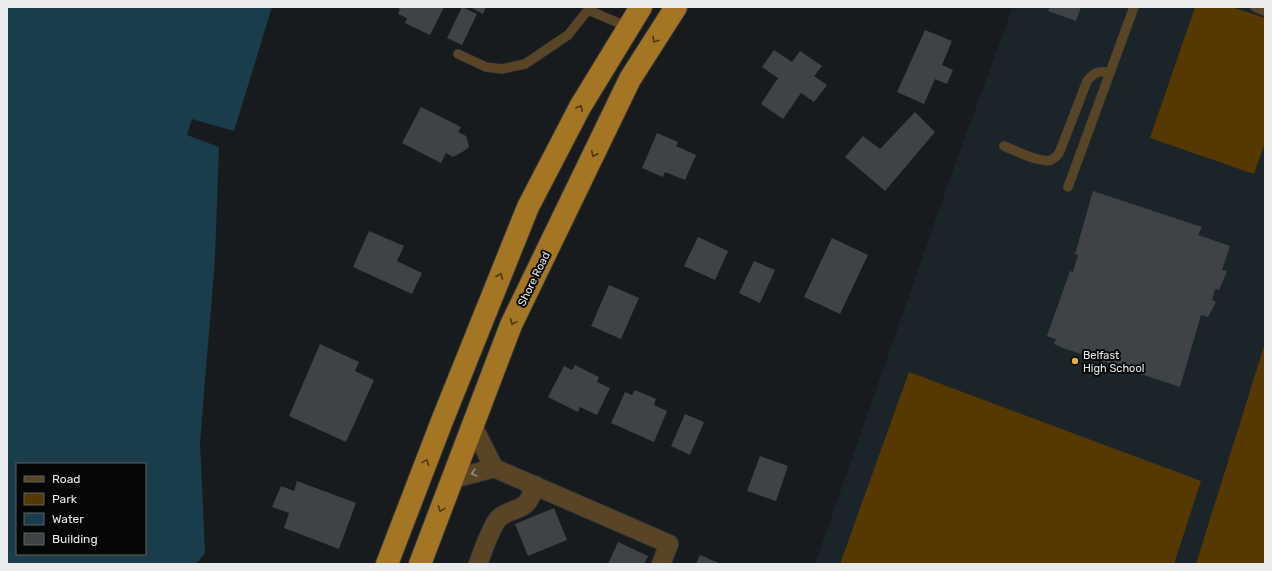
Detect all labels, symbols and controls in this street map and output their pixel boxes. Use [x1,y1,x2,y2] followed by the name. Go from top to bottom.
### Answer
[652,36,660,43] one-way arrow
[575,105,582,113] one-way arrow
[591,150,599,158] one-way arrow
[515,250,553,308] street label: Shore Road
[496,273,504,280] one-way arrow
[510,317,518,325] one-way arrow
[1083,349,1144,375] place label: Belfast High School
[1070,356,1080,366] marker: Belfast High School
[422,459,430,466] one-way arrow
[16,463,146,555] legend
[471,468,478,477] one-way arrow
[52,472,80,486] text: Road
[52,492,78,506] text: Park
[438,505,446,512] one-way arrow
[52,512,84,526] text: Water
[52,532,98,546] text: Building

